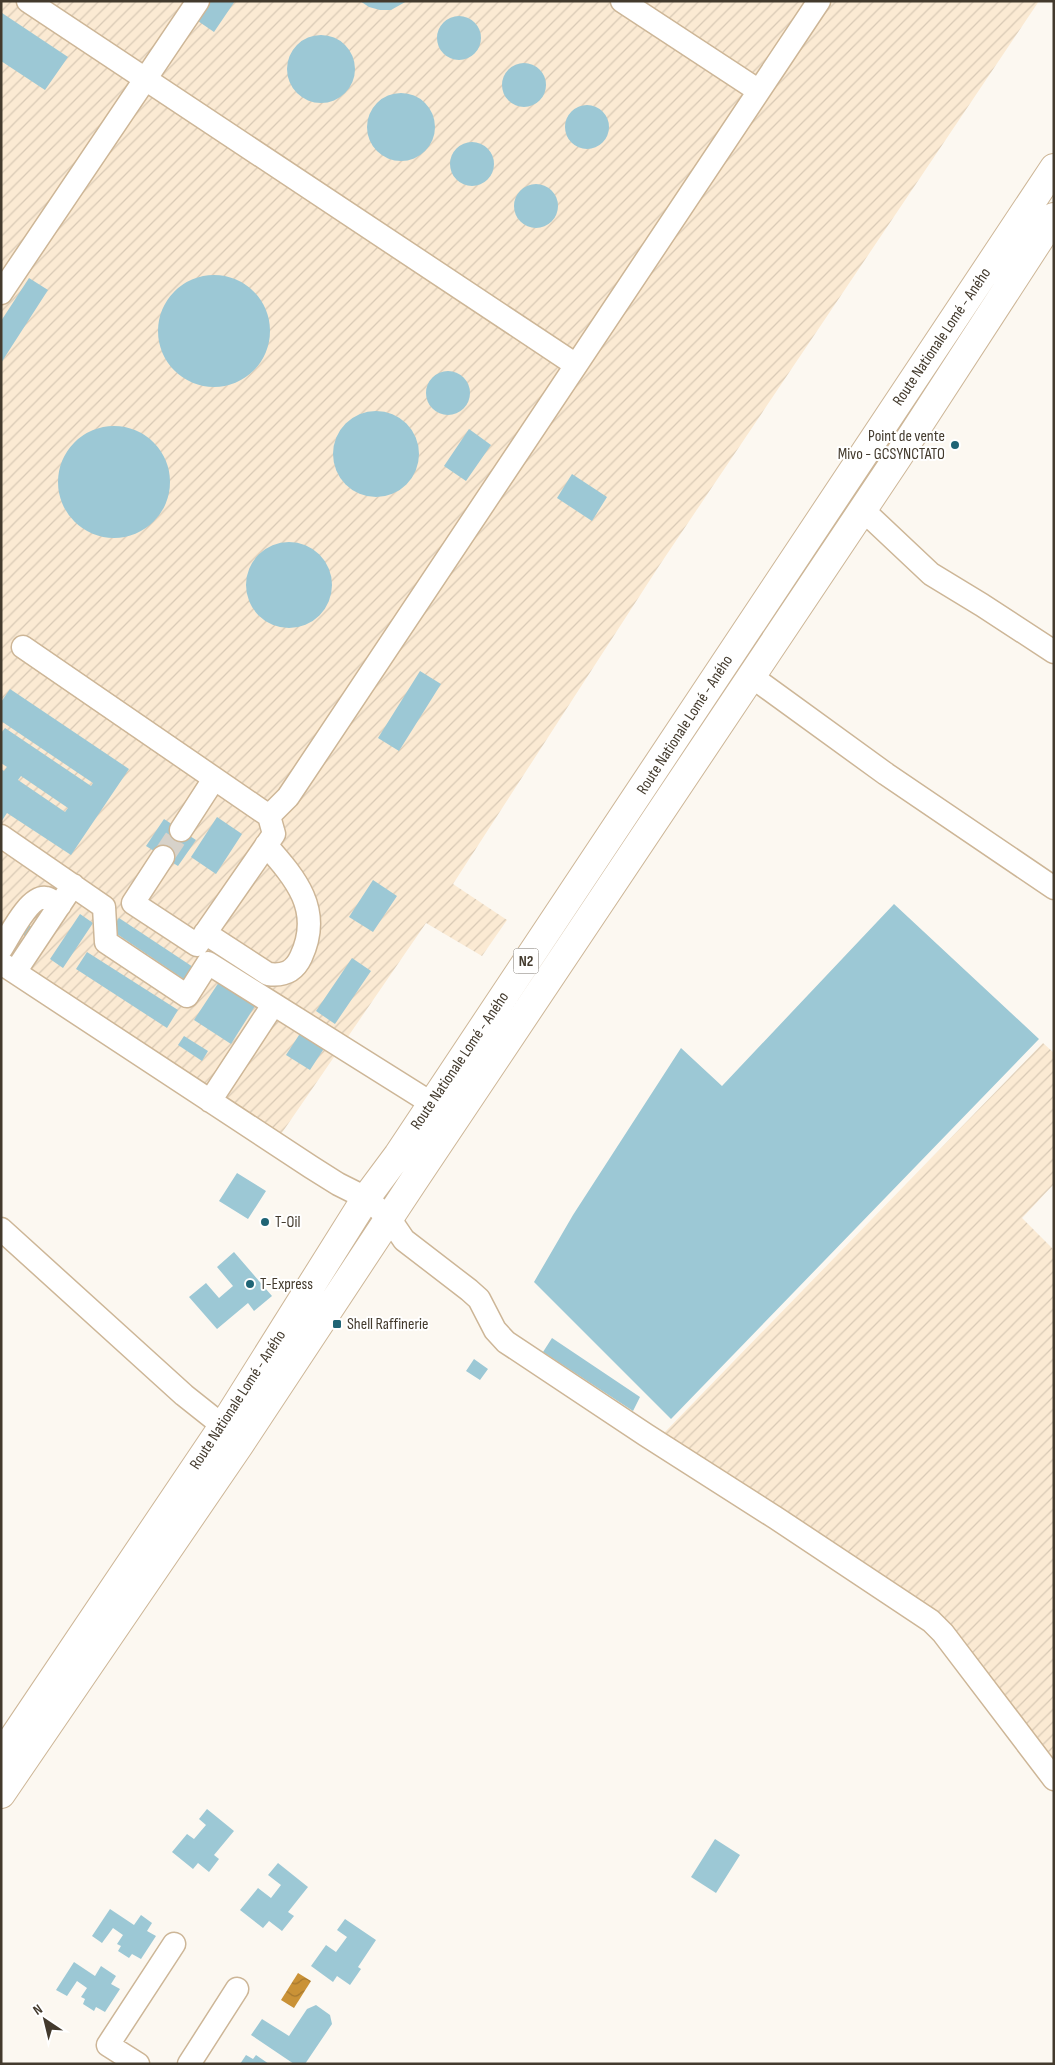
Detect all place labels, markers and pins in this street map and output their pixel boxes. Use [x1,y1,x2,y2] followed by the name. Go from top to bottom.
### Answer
[838,427,945,464] place label: Point de vente Mivo - GCSYNCTATO
[949,439,961,451] marker: Point de vente Mivo - GCSYNCTATO
[275,1213,300,1232] place label: T-Oil
[259,1216,271,1228] marker: T-Oil
[260,1275,313,1294] place label: T-Express
[244,1278,256,1290] marker: T-Express
[347,1315,428,1334] place label: Shell Raffinerie
[331,1318,343,1330] marker: Shell Raffinerie

